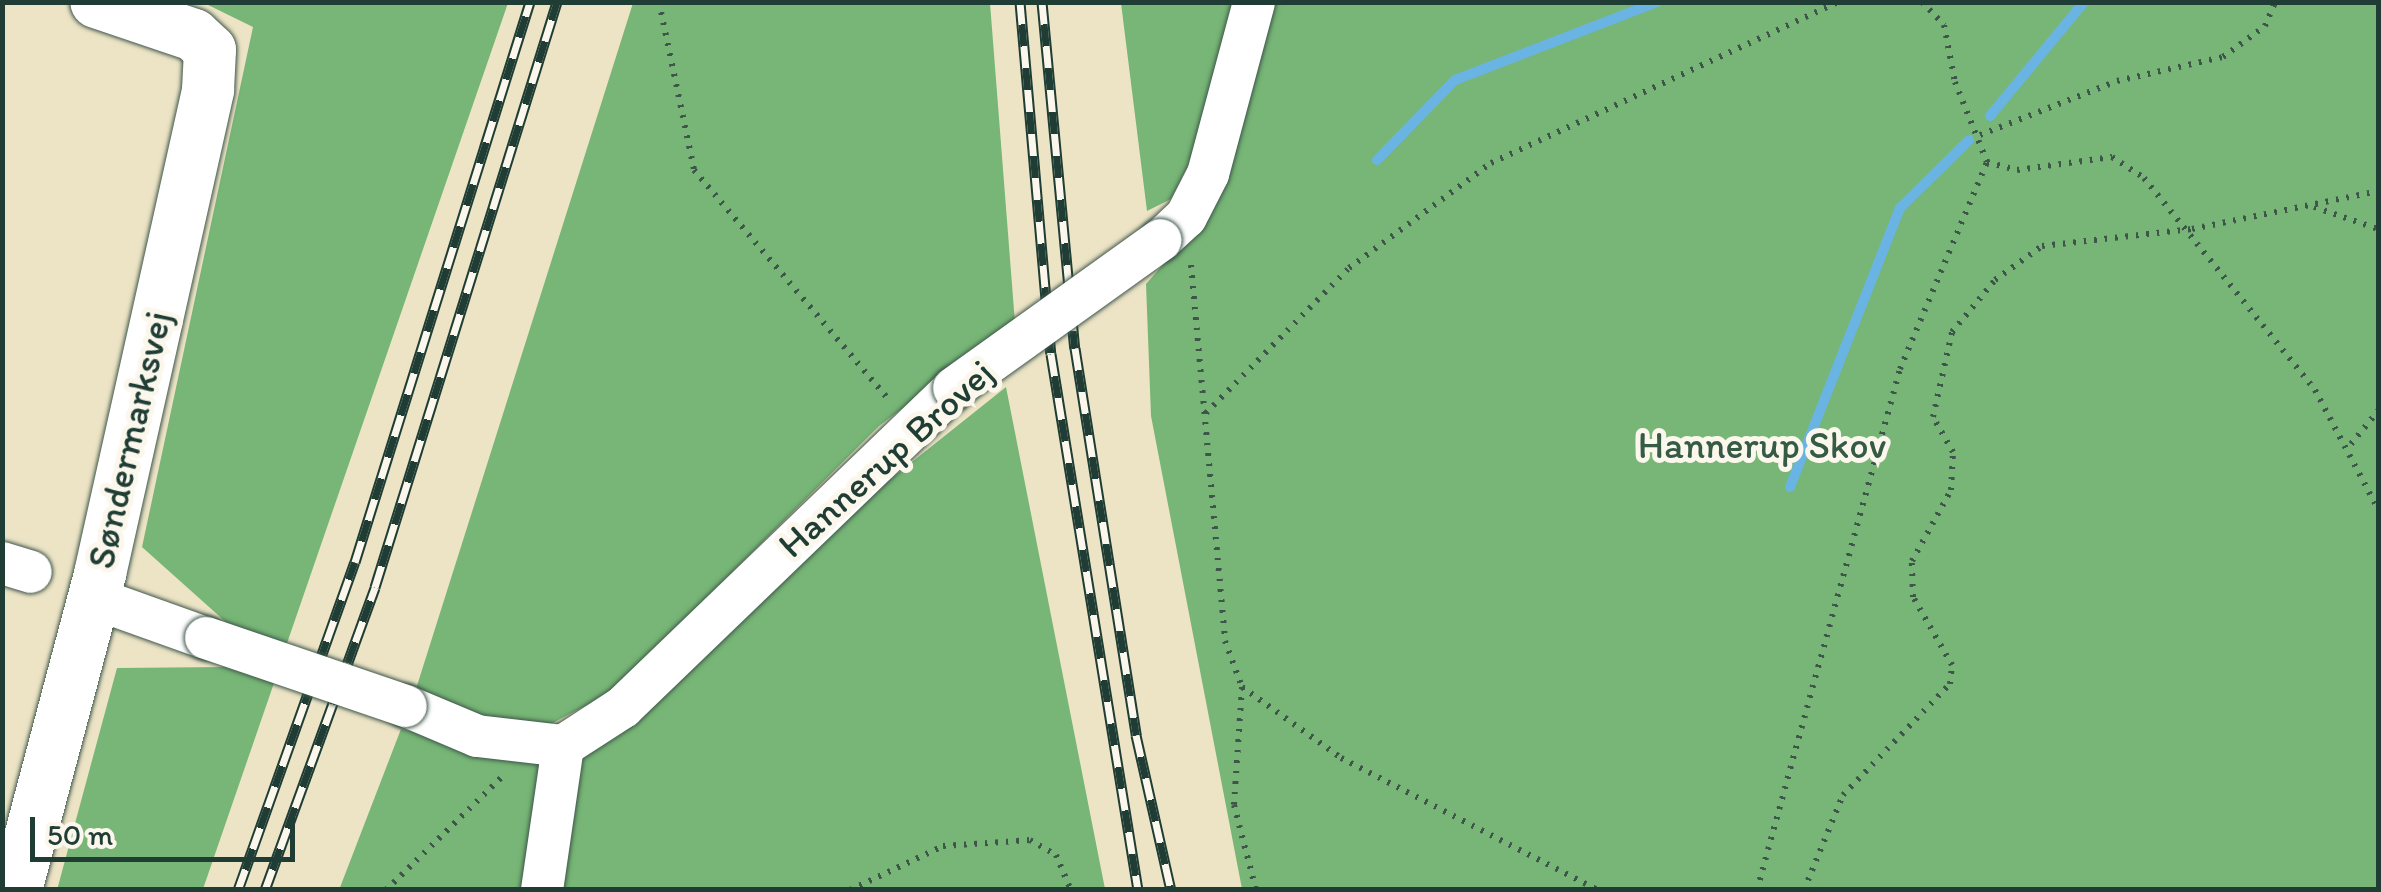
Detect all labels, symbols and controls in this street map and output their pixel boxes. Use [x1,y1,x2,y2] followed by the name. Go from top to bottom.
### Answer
[78,307,182,573] street label: Søndermarksvej
[769,350,1003,568] street label: Hannerup Brovej
[1638,423,1886,469] park label: Hannerup Skov
[35,797,300,859] scale bar
[47,816,113,853] text: 50 m

